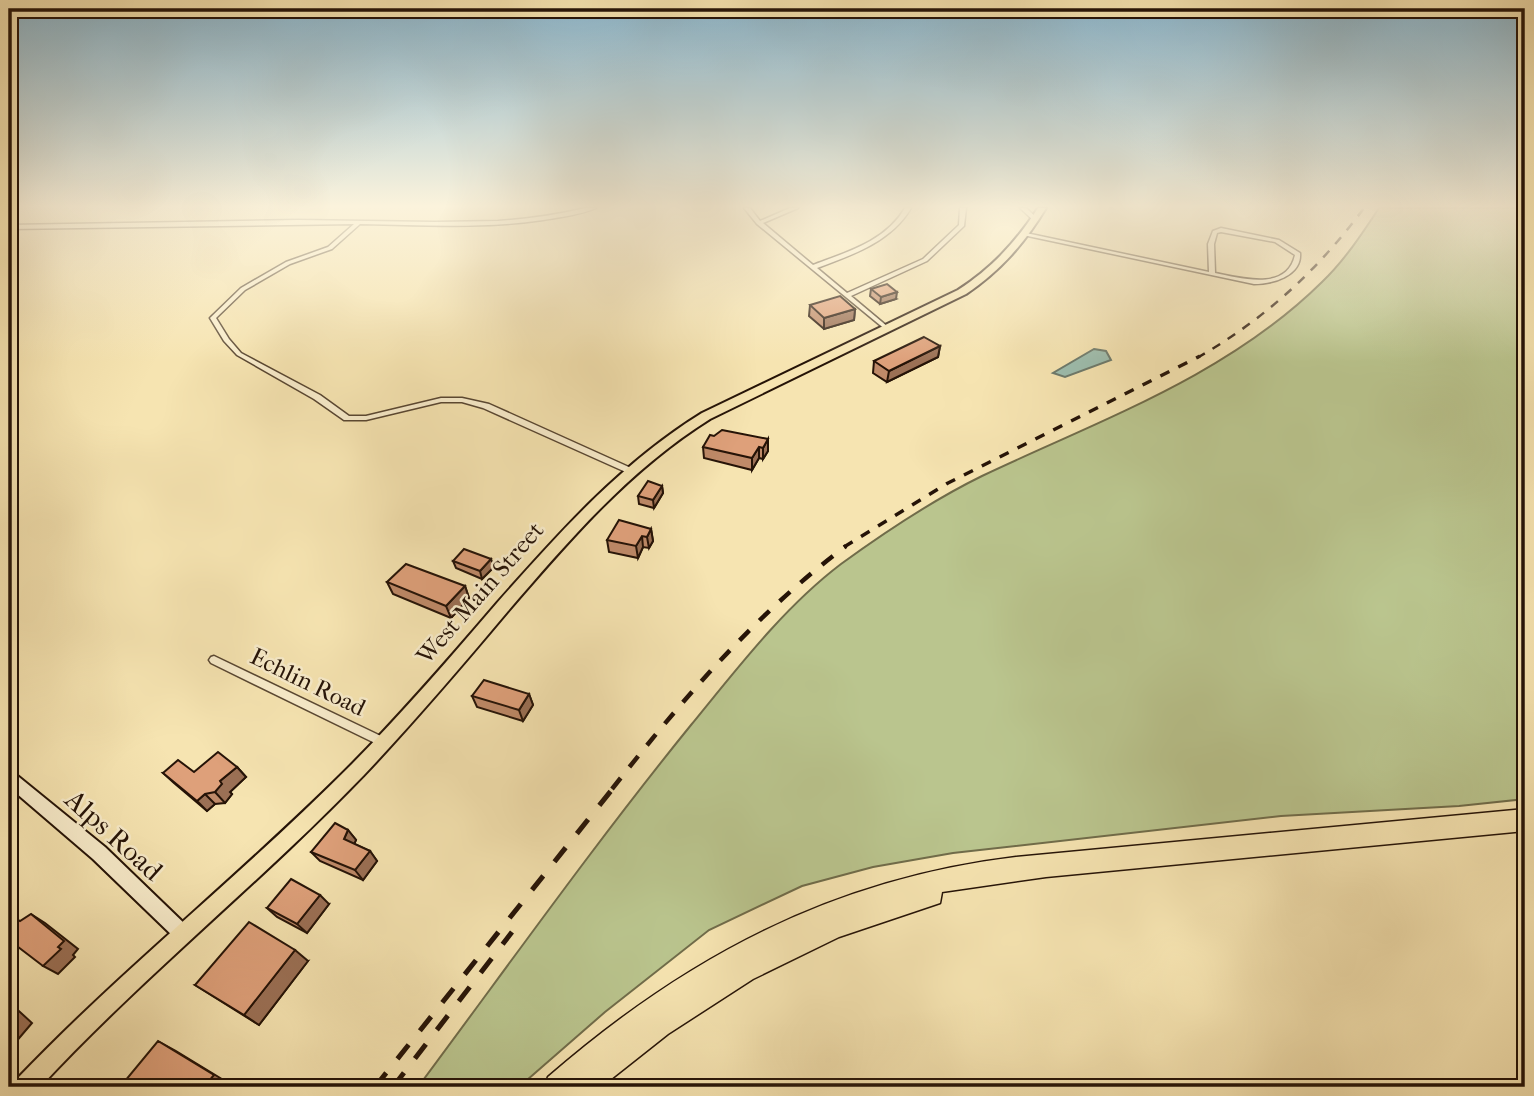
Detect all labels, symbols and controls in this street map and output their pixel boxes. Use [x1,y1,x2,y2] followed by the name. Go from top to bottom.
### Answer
[410,516,550,670] street label: West Main Street
[246,642,371,722] street label: Echlin Road
[58,782,170,888] street label: Alps Road

